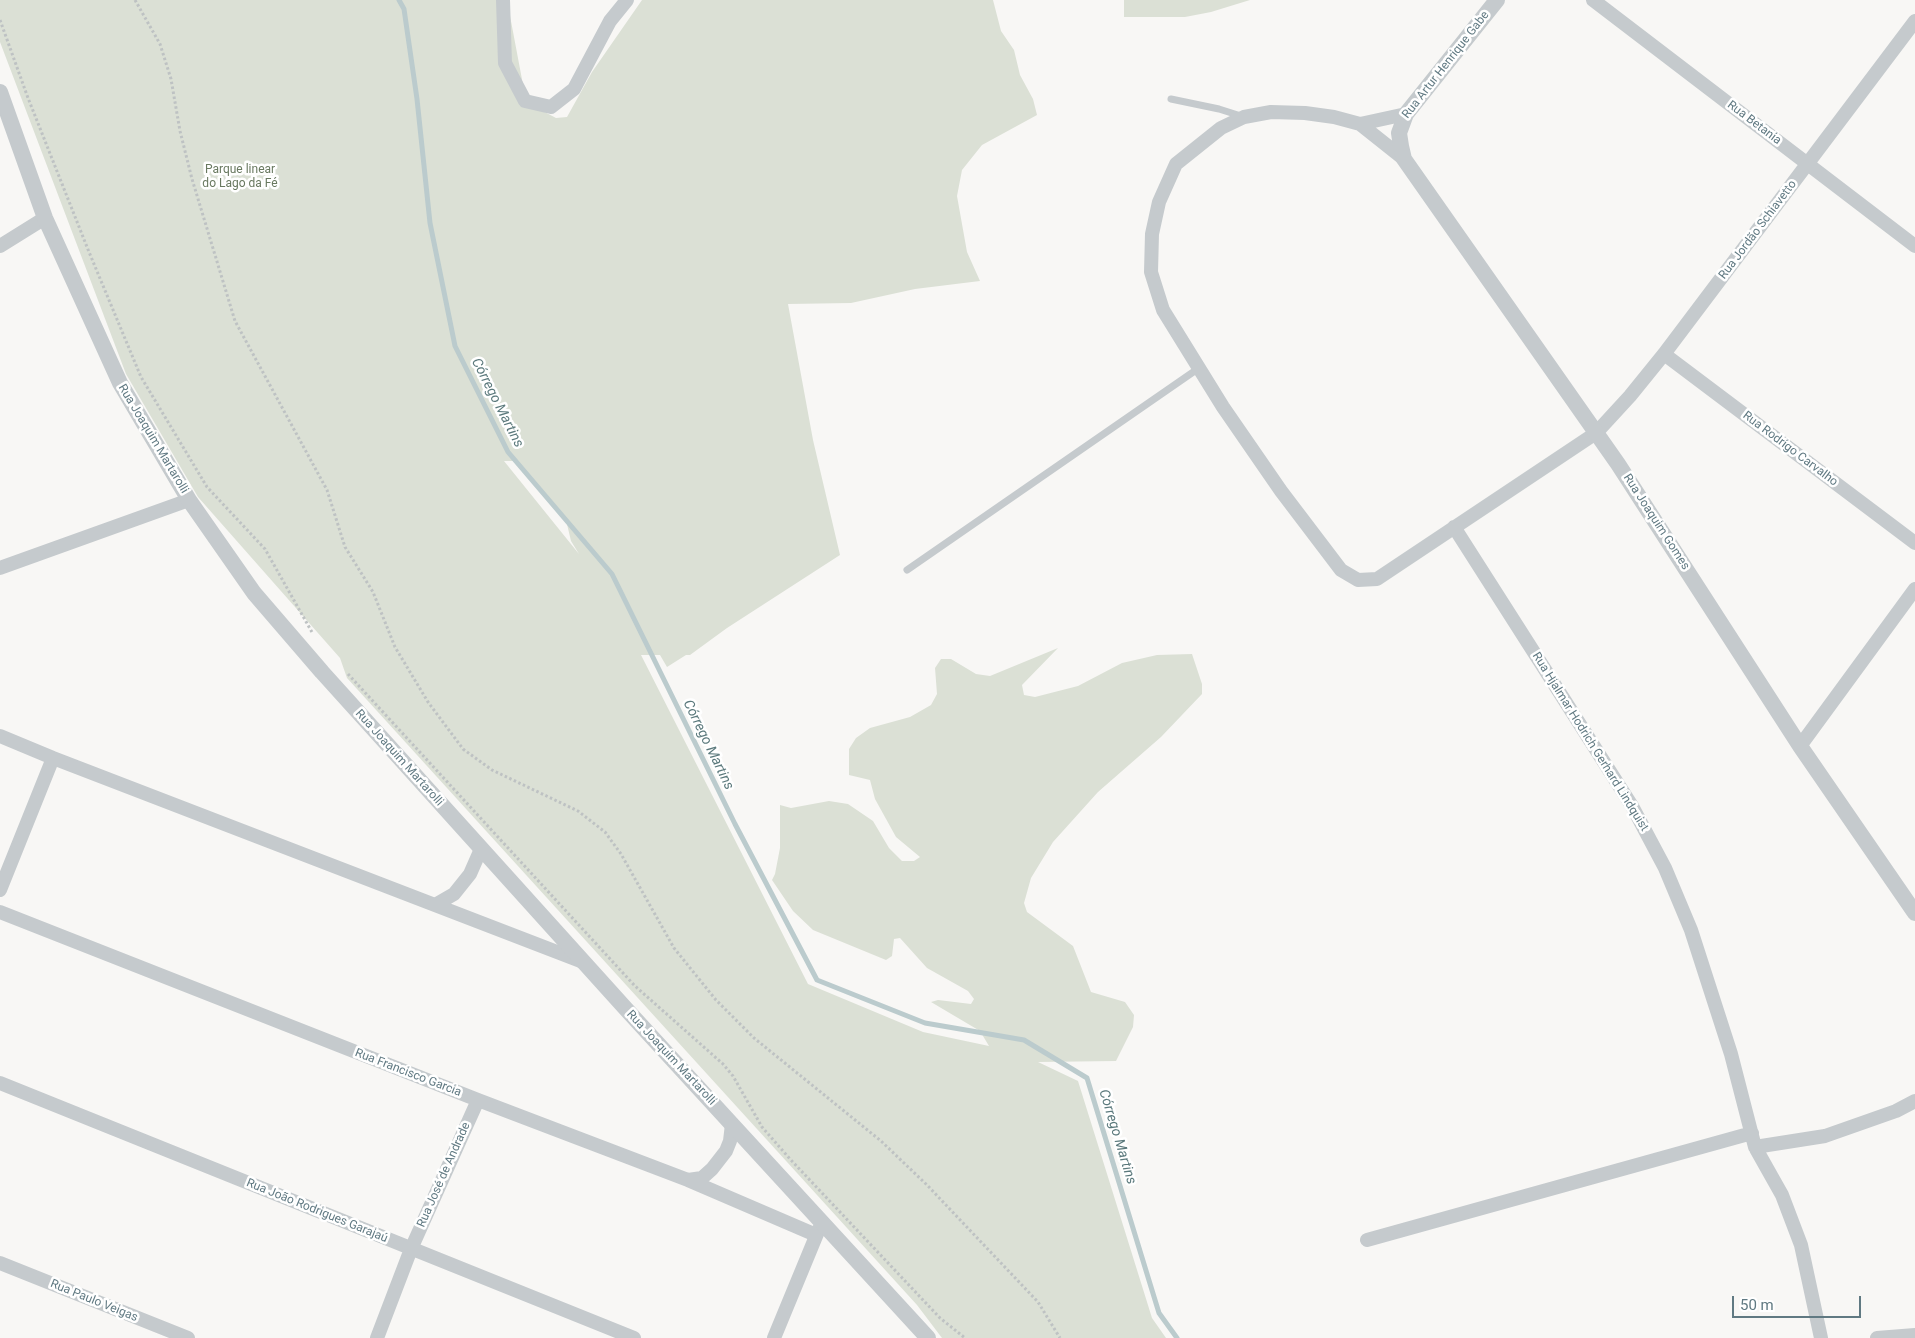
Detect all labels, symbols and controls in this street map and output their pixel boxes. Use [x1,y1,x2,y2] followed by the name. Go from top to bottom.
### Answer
[1400,8,1492,122] street label: Rua Artur Henrique Gabe
[1724,98,1784,148] street label: Rua Betania
[202,163,278,191] park label: Parque linear do Lago da Fé
[1716,178,1800,282] street label: Rua Jordão Schiavetto
[467,355,527,451] water label: Córrego Martins
[115,382,191,496] street label: Rua Joaquim Martarolli
[1740,409,1840,489] street label: Rua Rodrigo Carvalho
[1620,471,1692,573] street label: Rua Joaquim Gomes
[1529,650,1651,834] street label: Rua Hjalmar Hodrich Gerhard Lindquist
[679,697,737,793] water label: Córrego Martins
[352,707,446,809] street label: Rua Joaquim Martarolli
[623,1007,719,1109] street label: Rua Joaquim Martarolli
[353,1046,463,1100] street label: Rua Francisco Garcia
[1095,1088,1139,1186] water label: Córrego Martins
[414,1120,474,1230] street label: Rua José de Andrade
[244,1176,390,1246] street label: Rua João Rodrigues Garajaú
[48,1277,140,1325] street label: Rua Paulo Veigas
[1735,1286,1864,1318] scale bar
[1740,1296,1774,1314] text: 50 m

